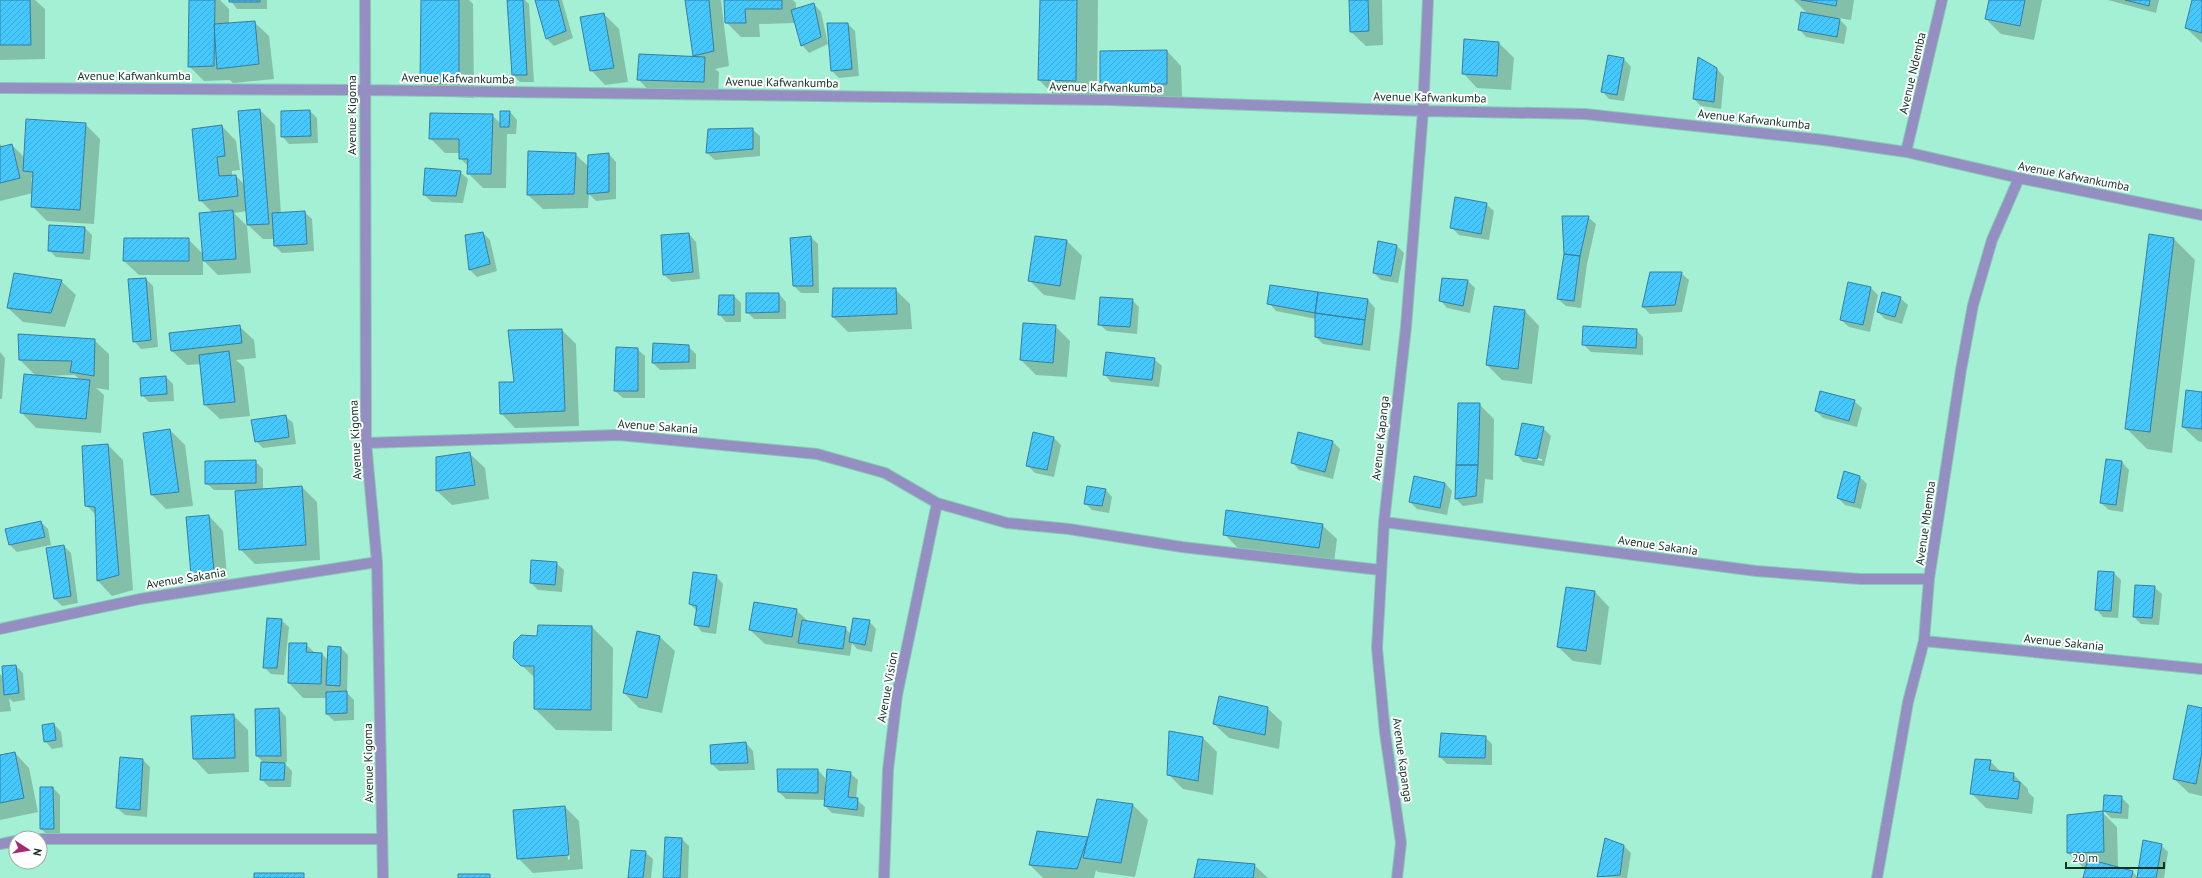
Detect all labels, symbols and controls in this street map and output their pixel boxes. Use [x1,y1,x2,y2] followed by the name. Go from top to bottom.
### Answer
[1895,31,1929,115] street label: Avenue Ndemba
[77,68,191,83] street label: Avenue Kafwankumba
[401,70,515,86] street label: Avenue Kafwankumba
[725,74,839,90] street label: Avenue Kafwankumba
[344,75,359,155] street label: Avenue Kigoma
[1049,79,1163,95] street label: Avenue Kafwankumba
[1373,89,1487,105] street label: Avenue Kafwankumba
[1697,106,1811,132] street label: Avenue Kafwankumba
[2017,158,2131,194] street label: Avenue Kafwankumba
[1368,395,1392,481] street label: Avenue Kapanga
[345,400,365,480] street label: Avenue Kigoma
[617,416,699,436] street label: Avenue Sakania
[1912,480,1938,566] street label: Avenue Mbemba
[1617,532,1699,558] street label: Avenue Sakania
[145,564,227,592] street label: Avenue Sakania
[2023,630,2105,654] street label: Avenue Sakania
[873,650,901,724] street label: Avenue Vision
[1390,717,1416,803] street label: Avenue Kapanga
[360,723,376,803] street label: Avenue Kigoma
[8,830,48,870] north arrow
[2066,844,2164,870] scale bar
[30,847,45,857] text: N
[2072,850,2098,865] text: 20 m

